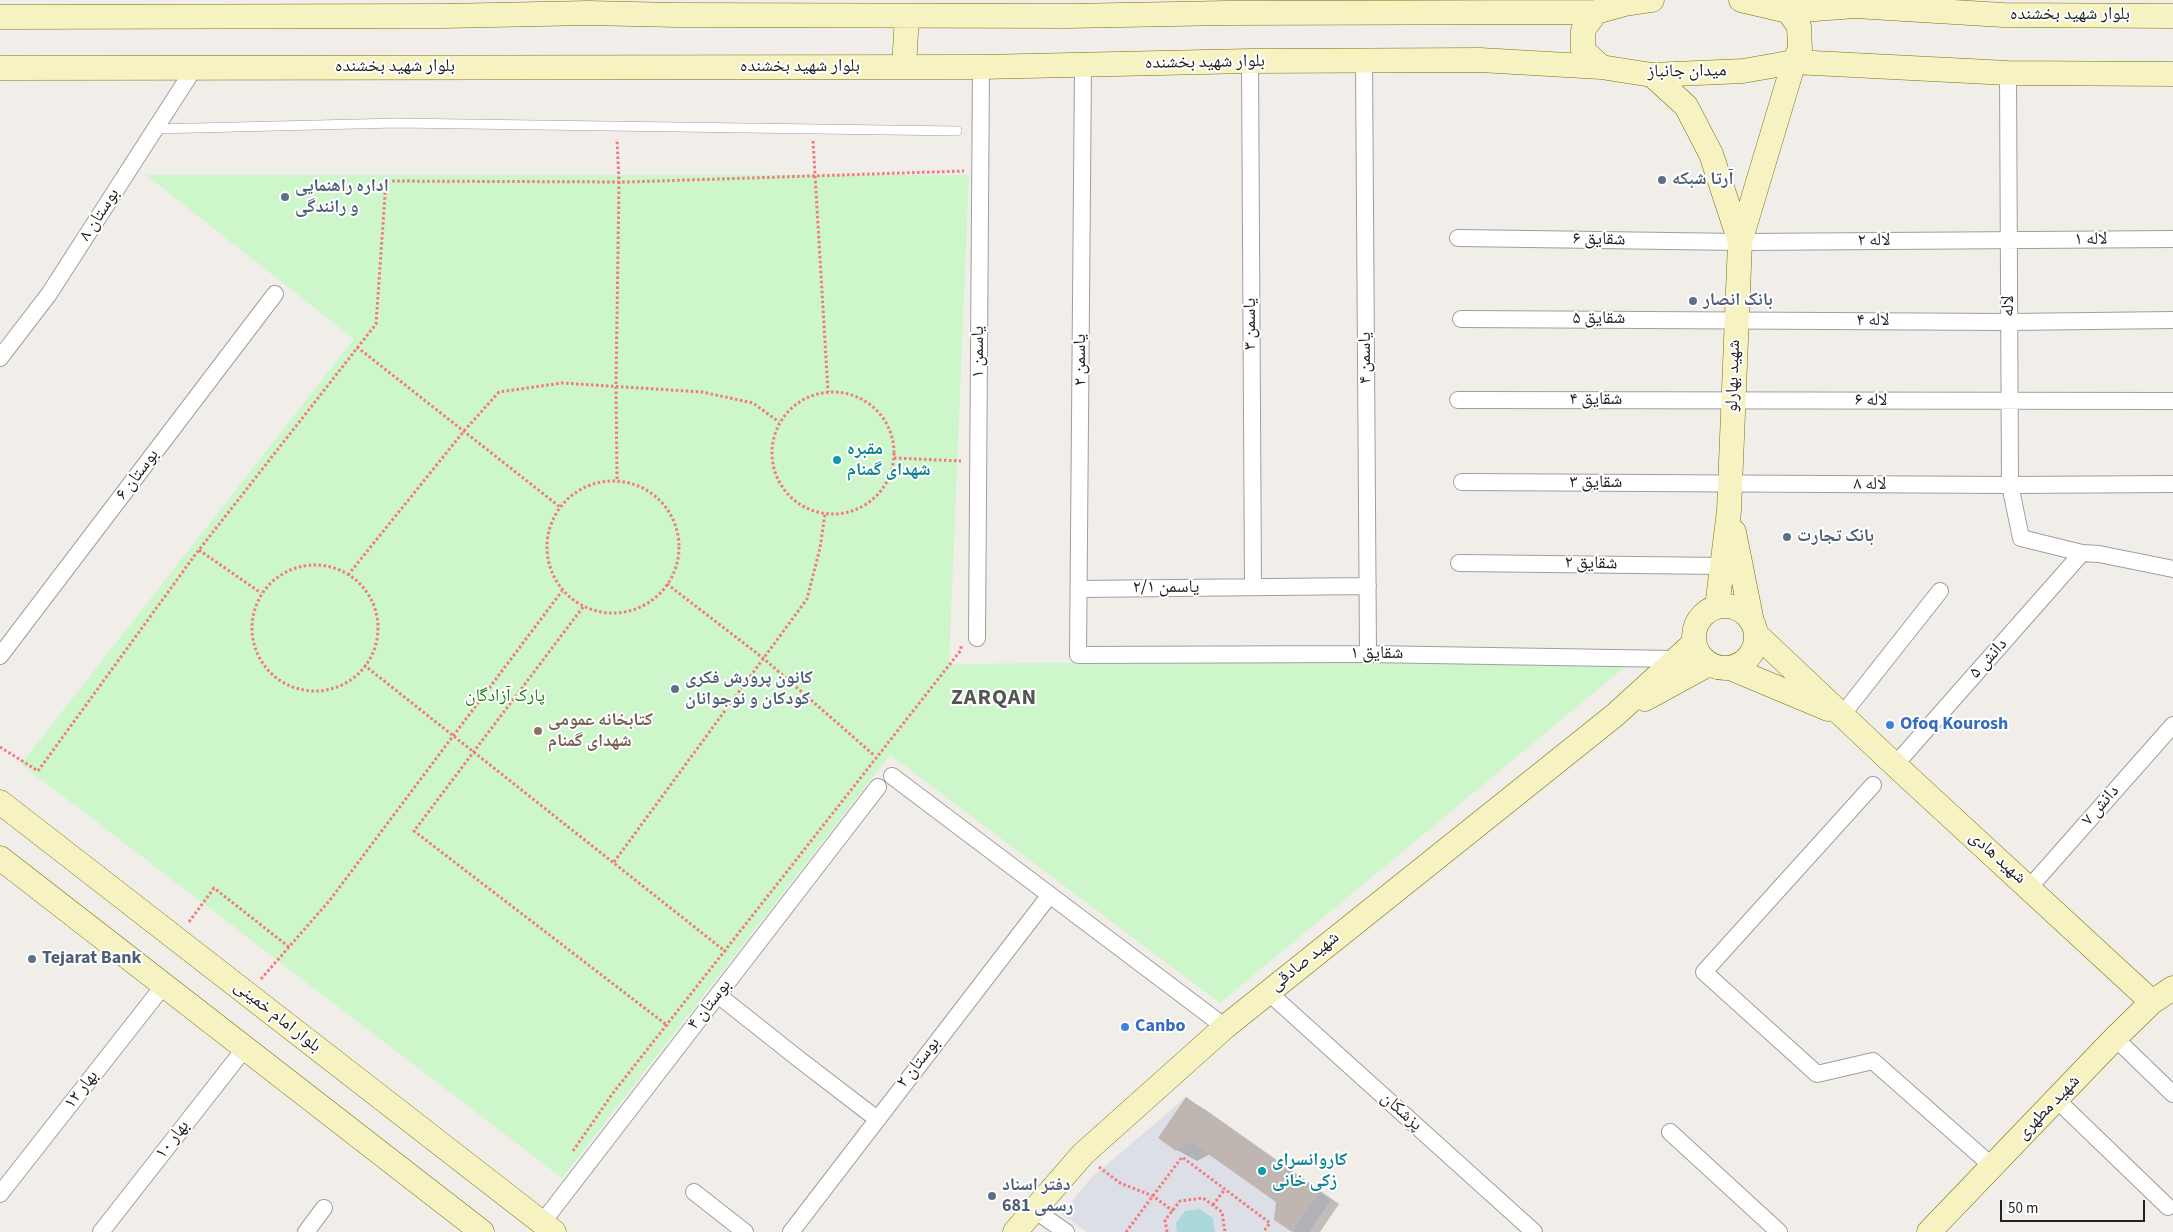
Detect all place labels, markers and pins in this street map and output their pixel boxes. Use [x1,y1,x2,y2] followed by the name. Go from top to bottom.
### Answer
[1672,169,1734,191] place label: آرتا شبکه
[1656,174,1668,186] marker: آرتا شبکه
[295,176,389,218] place label: اداره راهنمایی و رانندگی
[279,191,291,203] marker: اداره راهنمایی و رانندگی
[1703,290,1773,312] place label: بانک انصار
[1687,295,1699,307] marker: بانک انصار
[847,439,931,482] place label: مقبره شهدای گمنام
[831,454,843,466] marker: مقبره شهدای گمنام
[1797,526,1874,548] place label: بانک تجارت
[1781,531,1793,543] marker: بانک تجارت
[685,668,813,711] place label: کانون پرورش فکری کودکان و نوجوانان
[669,683,681,695] marker: کانون پرورش فکری کودکان و نوجوانان
[548,710,653,752] place label: کتابخانه عمومی شهدای گمنام
[1900,714,2008,736] place label: Ofoq Kourosh
[1884,719,1896,731] marker: Ofoq Kourosh
[532,725,544,737] marker: کتابخانه عمومی شهدای گمنام
[42,948,141,970] place label: Tejarat Bank
[26,953,38,965] marker: Tejarat Bank
[1135,1016,1186,1038] place label: Canbo
[1119,1021,1131,1033] marker: Canbo
[1272,1150,1347,1192] place label: کاروانسرای زکی خانی
[1256,1165,1268,1177] marker: کاروانسرای زکی خانی
[1002,1175,1073,1218] place label: دفتر اسناد رسمی 681
[986,1190,998,1202] marker: دفتر اسناد رسمی 681

